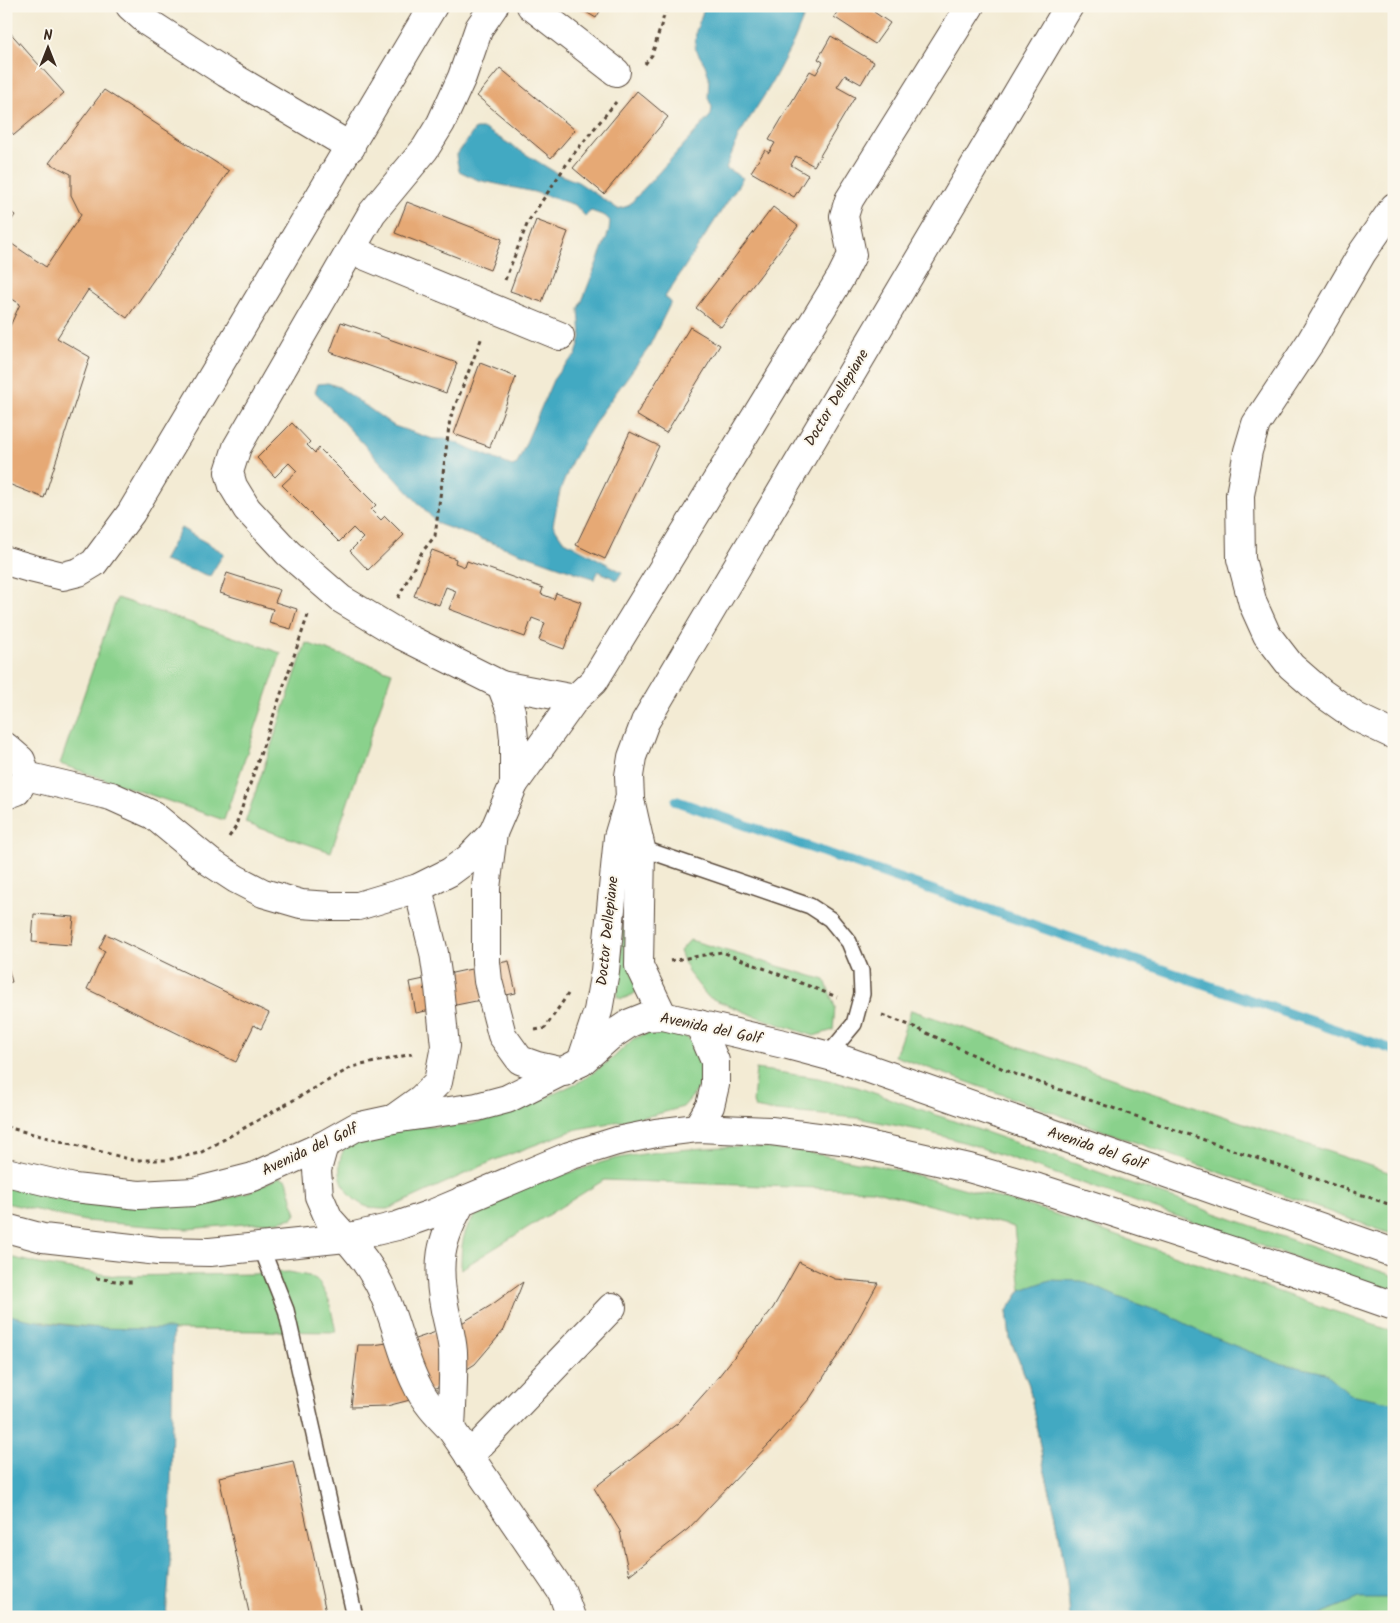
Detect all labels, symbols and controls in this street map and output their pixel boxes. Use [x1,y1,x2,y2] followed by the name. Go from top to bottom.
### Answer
[22,22,72,72] north arrow
[44,25,53,47] text: N
[798,345,876,451] street label: Doctor Dellepiane
[590,875,626,987] street label: Doctor Dellepiane
[658,1007,765,1052] street label: Avenida del Golf
[258,1117,363,1183] street label: Avenida del Golf
[1044,1121,1151,1178] street label: Avenida del Golf

